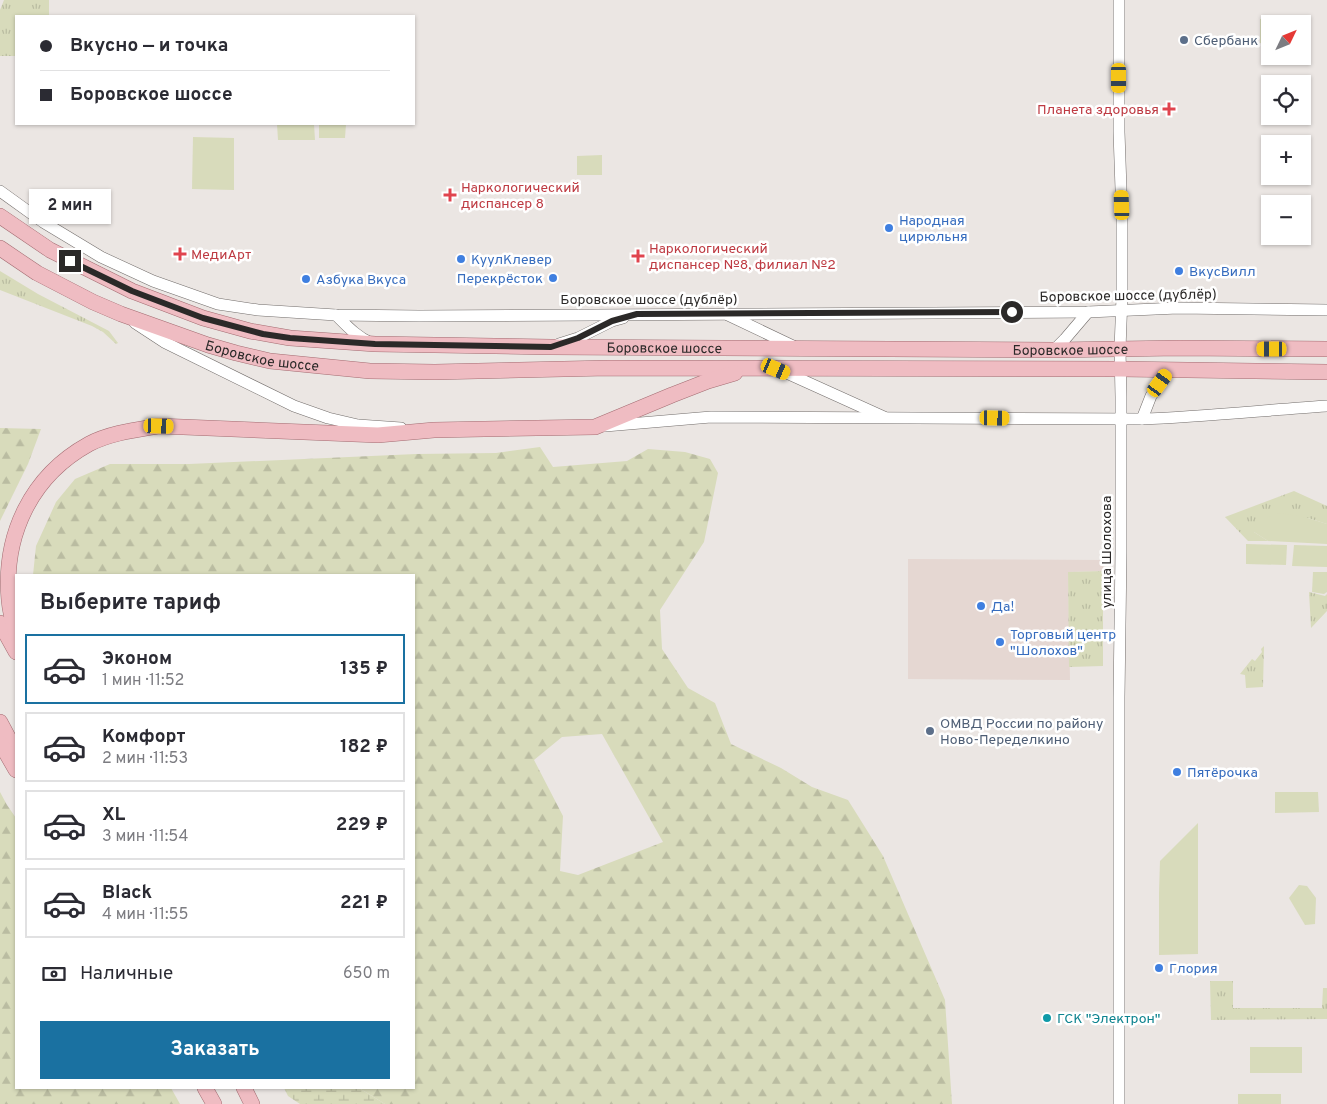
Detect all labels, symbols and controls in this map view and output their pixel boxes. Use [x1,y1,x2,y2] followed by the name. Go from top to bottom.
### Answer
[1261,15,1311,65] north arrow
[1261,15,1311,245] map controls
[1194,33,1258,50] place label: Сбербанк
[70,34,228,58] text: Вкусно — и точка
[1178,34,1190,46] marker: Сбербанк
[1111,63,1126,93] car
[1261,75,1311,125] button: locate
[70,83,232,107] text: Боровское шоссе
[1037,102,1159,119] place label: Планета здоровья
[1163,103,1175,115] marker: Планета здоровья
[1261,135,1311,185] button: +
[461,180,580,213] place label: Наркологический диспансер 8
[29,188,111,224] callout: 2 мин
[443,188,457,202] marker: Наркологический диспансер 8
[1113,190,1130,220] car
[1261,195,1311,245] button: −
[48,196,92,216] text: 2 мин
[899,213,968,246] place label: Народная цирюльня
[883,222,895,234] marker: Народная цирюльня
[649,241,836,274] place label: Наркологический диспансер №8, филиал №2
[173,247,187,261] marker: МедиАрт
[191,247,251,264] place label: МедиАрт
[631,249,645,263] marker: Наркологический диспансер №8, филиал №2
[59,250,81,272] route end
[471,252,552,269] place label: КуулКлевер
[455,253,467,265] marker: КуулКлевер
[1189,264,1255,281] place label: ВкусВилл
[1173,265,1185,277] marker: ВкусВилл
[457,271,543,288] place label: Перекрёсток
[316,272,406,289] place label: Азбука Вкуса
[547,272,559,284] marker: Перекрёсток
[300,273,312,285] marker: Азбука Вкуса
[1039,286,1217,307] street label: Боровское шоссе (дублёр)
[560,292,738,309] street label: Боровское шоссе (дублёр)
[1001,301,1023,323] route start
[203,338,320,376] street label: Боровское шоссе
[606,340,722,358] street label: Боровское шоссе
[1012,342,1128,360] street label: Боровское шоссе
[1257,342,1287,357] car
[759,356,792,382] car
[1145,366,1174,400] car
[979,410,1010,426] car
[143,418,174,434] car
[1099,496,1116,608] street label: улица Шолохова
[40,590,221,617] text: Выберите тариф
[991,599,1014,616] place label: Да!
[975,600,987,612] marker: Да!
[1010,627,1116,660] place label: Торговый центр "Шолохов"
[994,636,1006,648] marker: Торговый центр "Шолохов"
[42,647,87,692] icon: car
[102,647,172,671] text: Эконом
[340,657,388,681] text: 135 ₽
[102,671,184,691] text: 1 мин · 11:52
[940,716,1103,749] place label: ОМВД России по району Ново-Переделкино
[42,725,87,770] icon: car
[102,725,185,749] text: Комфорт
[924,725,936,737] marker: ОМВД России по району Ново-Переделкино
[340,735,388,759] text: 182 ₽
[102,749,188,769] text: 2 мин · 11:53
[1187,765,1258,782] place label: Пятёрочка
[1171,766,1183,778] marker: Пятёрочка
[42,803,87,848] icon: car
[102,803,125,827] text: XL
[336,813,388,837] text: 229 ₽
[102,827,189,847] text: 3 мин · 11:54
[42,881,87,926] icon: car
[102,881,152,905] text: Black
[340,891,388,915] text: 221 ₽
[102,905,188,925] text: 4 мин · 11:55
[40,960,68,988] icon: cash
[1169,961,1218,978] place label: Глория
[80,962,173,986] text: Наличные
[1153,962,1165,974] marker: Глория
[343,964,390,984] text: 650 m
[1057,1011,1160,1028] place label: ГСК "Электрон"
[1041,1012,1053,1024] marker: ГСК "Электрон"
[40,1021,390,1079] button: Заказать

